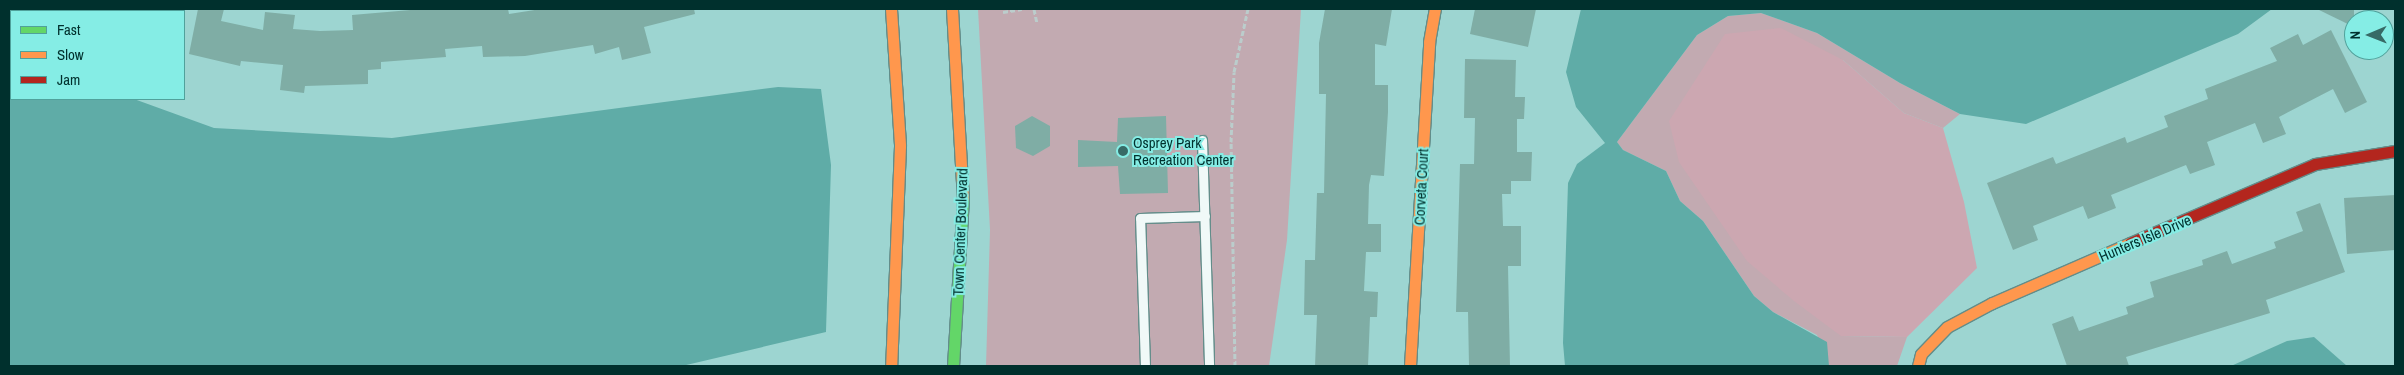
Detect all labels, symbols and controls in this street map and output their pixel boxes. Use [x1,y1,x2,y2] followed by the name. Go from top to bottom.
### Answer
[10,10,185,100] legend
[2344,10,2394,60] north arrow
[57,19,80,40] text: Fast
[2346,31,2364,40] text: N
[57,44,84,65] text: Slow
[57,69,80,90] text: Jam
[1133,133,1233,168] place label: Osprey Park Recreation Center
[1117,145,1129,157] marker: Osprey Park Recreation Center
[1410,148,1432,226] street label: Corveta Court
[949,168,971,296] street label: Town Center Boulevard
[2096,210,2194,266] street label: Hunters Isle Drive

